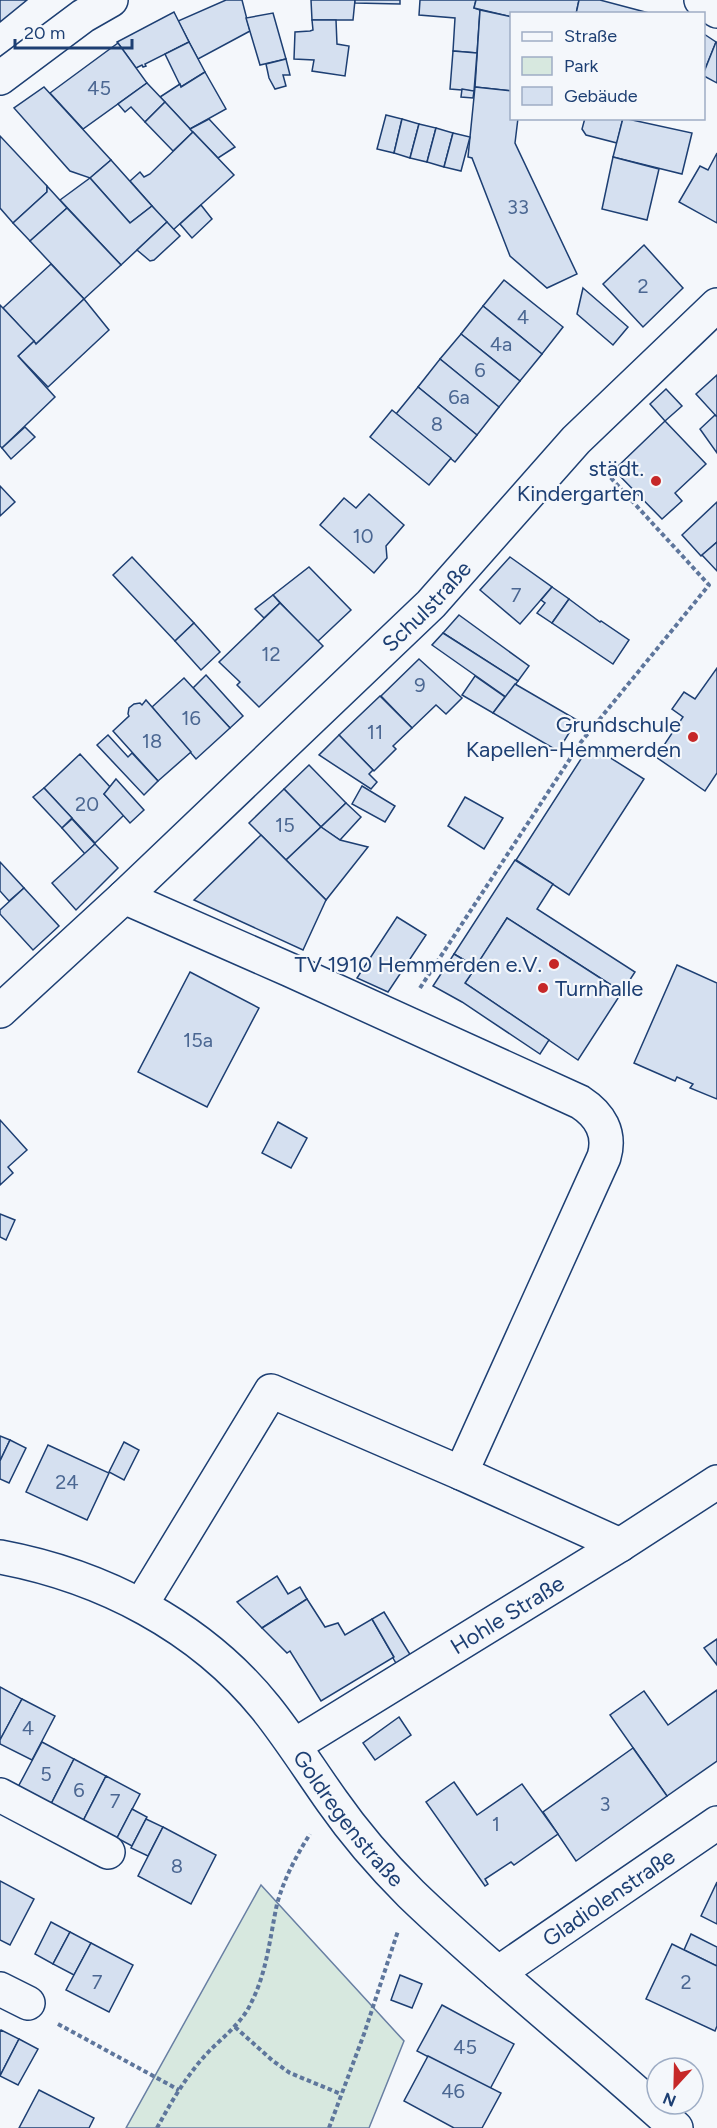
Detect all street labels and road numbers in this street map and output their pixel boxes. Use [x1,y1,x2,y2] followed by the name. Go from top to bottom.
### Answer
[376,555,477,658] street label: Schulstraße
[445,1570,569,1660] street label: Hohle Straße
[287,1745,409,1892] street label: Goldregenstraße
[538,1843,680,1952] street label: Gladiolenstraße

